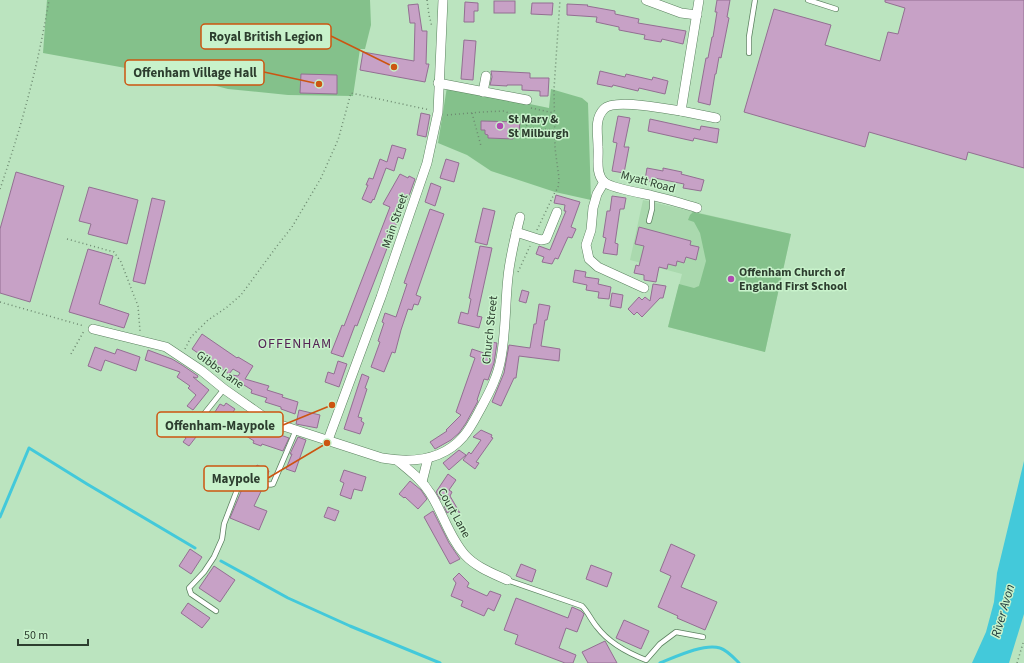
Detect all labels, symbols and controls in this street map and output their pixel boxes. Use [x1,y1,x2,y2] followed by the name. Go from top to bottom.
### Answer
[201,24,331,49] callout: Royal British Legion
[209,28,323,46] text: Royal British Legion
[125,60,264,85] callout: Offenham Village Hall
[133,64,257,82] text: Offenham Village Hall
[508,111,569,142] place label: St Mary & St Milburgh
[495,121,505,131] marker: St Mary & St Milburgh
[619,167,677,197] street label: Myatt Road
[378,191,412,251] street label: Main Street
[739,264,848,295] place label: Offenham Church of England First School
[726,274,736,284] marker: Offenham Church of England First School
[478,295,502,365] street label: Church Street
[258,334,332,354] district label: OFFENHAM
[193,347,247,393] street label: Gibbs Lane
[157,412,283,437] callout: Offenham-Maypole
[165,417,275,435] text: Offenham-Maypole
[204,466,268,491] callout: Maypole
[212,470,261,488] text: Maypole
[433,485,475,541] street label: Court Lane
[987,582,1019,640] water label: River Avon
[18,621,88,647] scale bar
[24,627,48,644] text: 50 m

